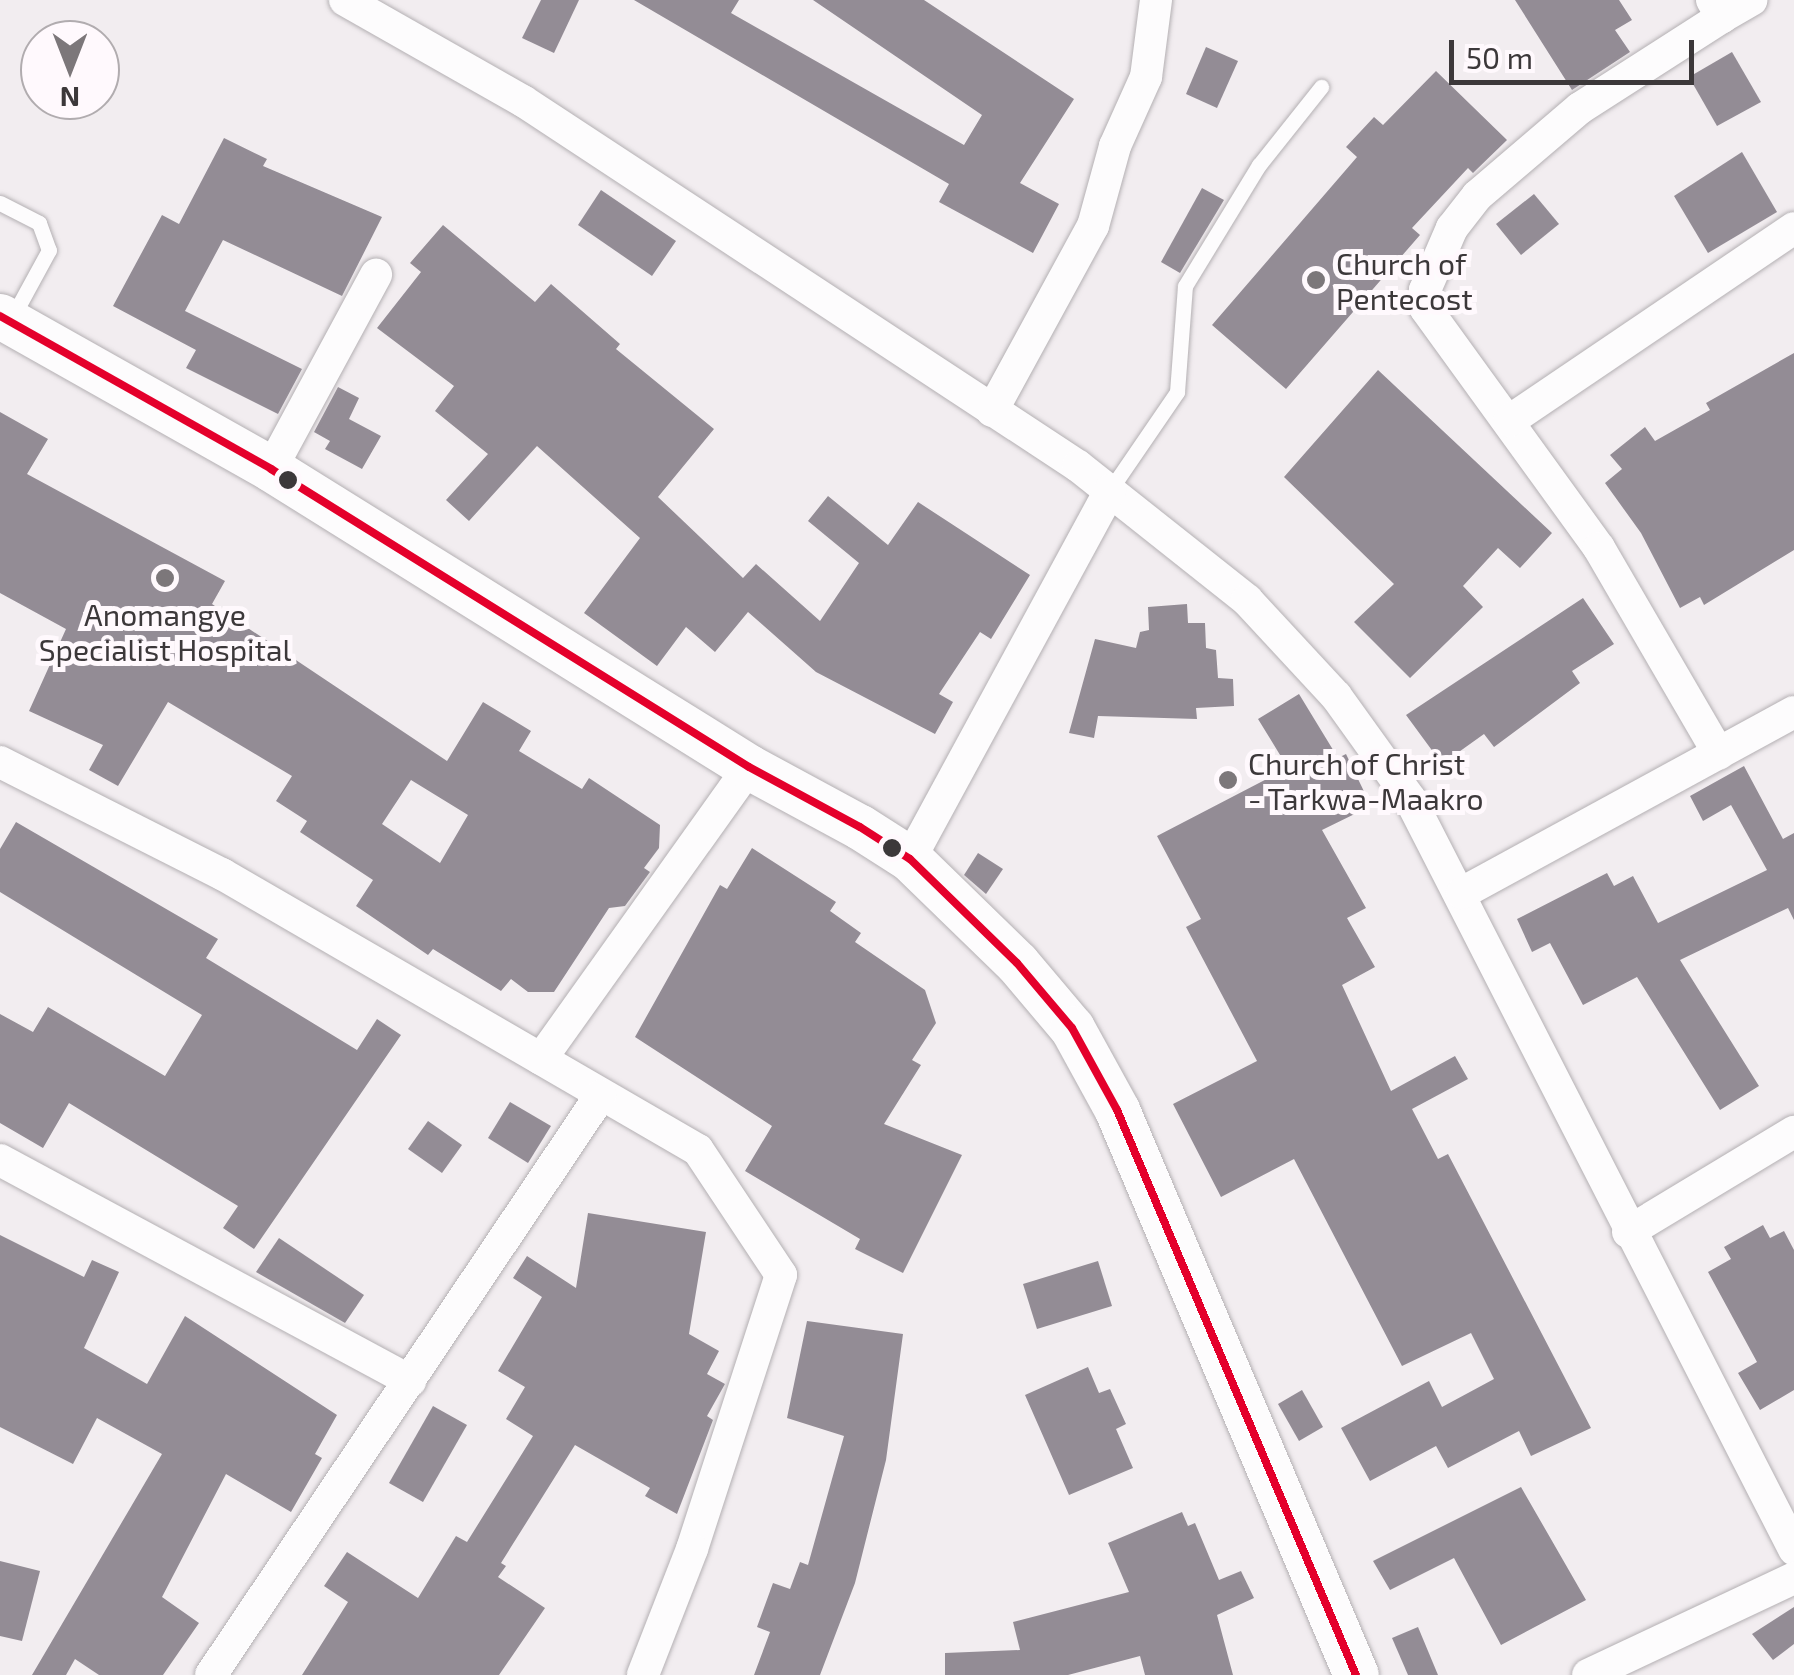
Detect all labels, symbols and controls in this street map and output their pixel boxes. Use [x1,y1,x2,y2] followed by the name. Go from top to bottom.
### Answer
[20,20,120,120] north arrow
[1454,20,1699,82] scale bar
[1466,39,1533,75] text: 50 m
[60,81,80,115] text: N
[1336,245,1473,316] place label: Church of Pentecost
[1305,269,1327,291] marker: Church of Pentecost
[278,470,298,490] unlabelled marker
[152,565,178,591] marker: Anomangye Specialist Hospital
[39,596,291,666] place label: Anomangye Specialist Hospital
[1248,745,1484,816] place label: Church of Christ - Tarkwa-Maakro
[1217,769,1239,791] marker: Church of Christ - Tarkwa-Maakro
[882,838,902,858] unlabelled marker

